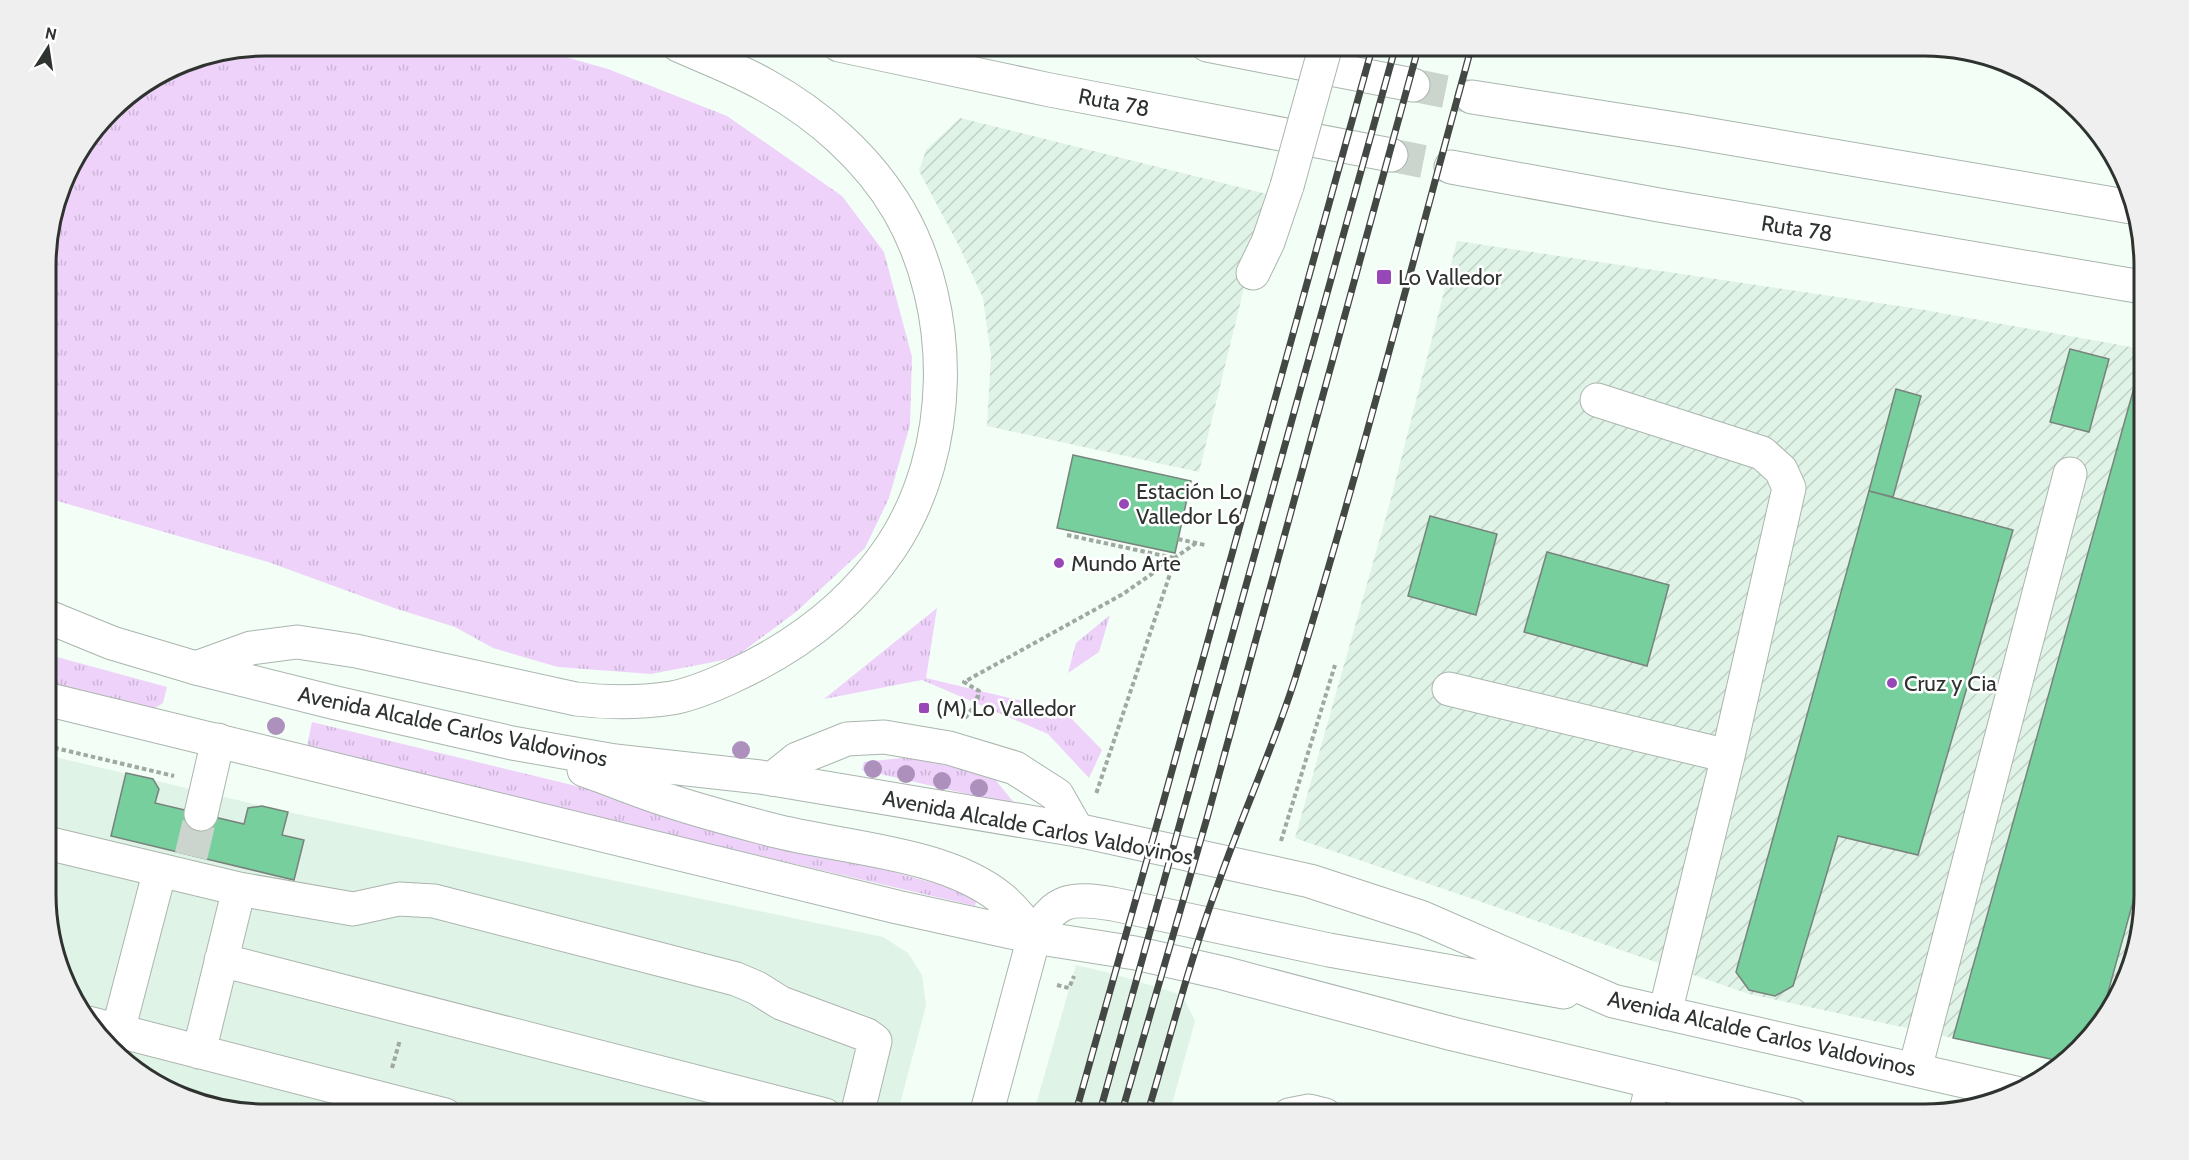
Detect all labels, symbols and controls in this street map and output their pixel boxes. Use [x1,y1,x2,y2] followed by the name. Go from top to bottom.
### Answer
[18,18,78,78] north arrow
[44,23,59,44] text: N
[1076,82,1152,123] street label: Ruta 78
[1759,210,1835,247] street label: Ruta 78
[1398,264,1502,291] place label: Lo Valledor
[1375,268,1393,286] marker: Lo Valledor
[1136,478,1242,530] place label: Estación Lo Valledor L6
[1117,497,1131,511] marker: Estación Lo Valledor L6
[1071,550,1181,577] place label: Mundo Arte
[1052,556,1066,570] marker: Mundo Arte
[1904,670,1997,697] place label: Cruz y Cia
[1885,676,1899,690] marker: Cruz y Cia
[296,680,610,772] street label: Avenida Alcalde Carlos Valdovinos
[936,695,1076,722] place label: (M) Lo Valledor
[917,701,931,715] marker: (M) Lo Valledor
[880,784,1195,871] street label: Avenida Alcalde Carlos Valdovinos
[1605,985,1919,1082] street label: Avenida Alcalde Carlos Valdovinos

